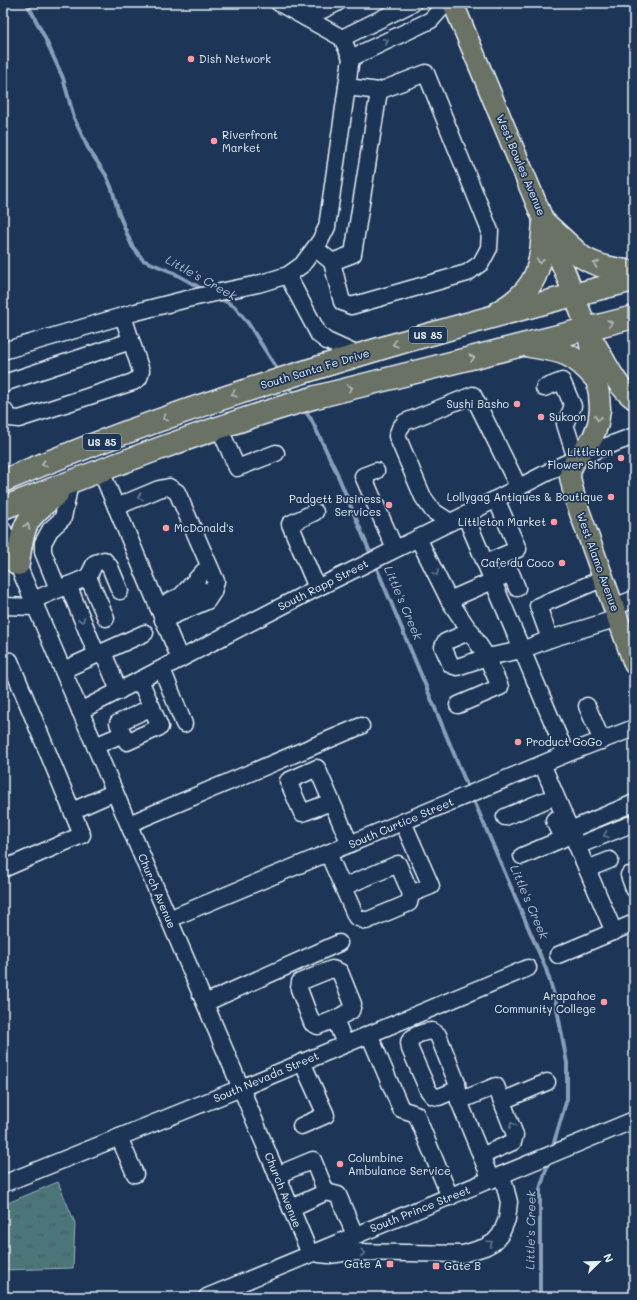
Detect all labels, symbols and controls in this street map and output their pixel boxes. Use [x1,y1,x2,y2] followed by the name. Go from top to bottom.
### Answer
[382,38,389,46] one-way arrow
[199,51,271,66] place label: Dish Network
[186,54,196,64] marker: Dish Network
[493,112,550,218] street label: West Bowles Avenue
[222,127,278,155] place label: Riverfront Market
[209,136,219,146] marker: Riverfront Market
[163,251,241,304] water label: Little's Creek
[536,257,545,264] one-way arrow
[592,261,599,269] one-way arrow
[607,319,614,327] one-way arrow
[409,327,447,343] road number: US 85
[392,339,399,348] one-way arrow
[259,345,371,392] street label: South Santa Fe Drive
[469,354,475,362] one-way arrow
[346,384,353,393] one-way arrow
[230,390,237,398] one-way arrow
[447,396,509,411] place label: Sushi Basho
[512,399,522,409] marker: Sushi Basho
[549,409,586,424] place label: Sukoon
[536,412,546,422] marker: Sukoon
[162,413,169,422] one-way arrow
[594,415,603,422] one-way arrow
[83,434,121,450] road number: US 85
[547,444,613,472] place label: Littleton Flower Shop
[616,453,626,463] marker: Littleton Flower Shop
[40,460,47,468] one-way arrow
[447,489,603,504] place label: Lollygag Antiques & Boutique
[289,491,381,519] place label: Padgett Business Services
[137,492,145,500] one-way arrow
[606,492,616,502] marker: Lollygag Antiques & Boutique
[384,500,394,510] marker: Padgett Business Services
[574,510,623,614] street label: West Alamo Avenue
[458,514,546,529] place label: Littleton Market
[549,517,559,527] marker: Littleton Market
[174,520,234,535] place label: McDonald's
[22,522,30,529] one-way arrow
[161,523,171,533] marker: McDonald's
[275,555,371,614] street label: South Rapp Street
[481,555,554,570] place label: Cafe du Coco
[557,558,567,568] marker: Cafe du Coco
[381,563,427,643] water label: Little's Creek
[431,568,439,576] one-way arrow
[78,616,86,623] one-way arrow
[526,734,602,749] place label: Product GoGo
[513,737,523,747] marker: Product GoGo
[346,794,456,851] street label: South Curtice Street
[602,830,609,838] one-way arrow
[135,851,180,931] street label: Church Avenue
[507,862,553,942] water label: Little's Creek
[495,988,596,1016] place label: Arapahoe Community College
[599,997,609,1007] marker: Arapahoe Community College
[211,1047,321,1106] street label: South Nevada Street
[508,1121,516,1128] one-way arrow
[262,1150,305,1230] street label: Church Avenue
[348,1150,451,1178] place label: Columbine Ambulance Service
[335,1159,345,1169] marker: Columbine Ambulance Service
[367,1182,472,1235] street label: South Prince Street
[521,1190,539,1270] water label: Little's Creek
[486,1241,493,1248] one-way arrow
[579,1242,619,1282] north arrow
[360,1248,366,1257] one-way arrow
[600,1251,617,1265] text: N
[344,1256,382,1271] place label: Gate A
[444,1258,481,1273] place label: Gate B
[385,1259,395,1269] marker: Gate A
[431,1261,441,1271] marker: Gate B

